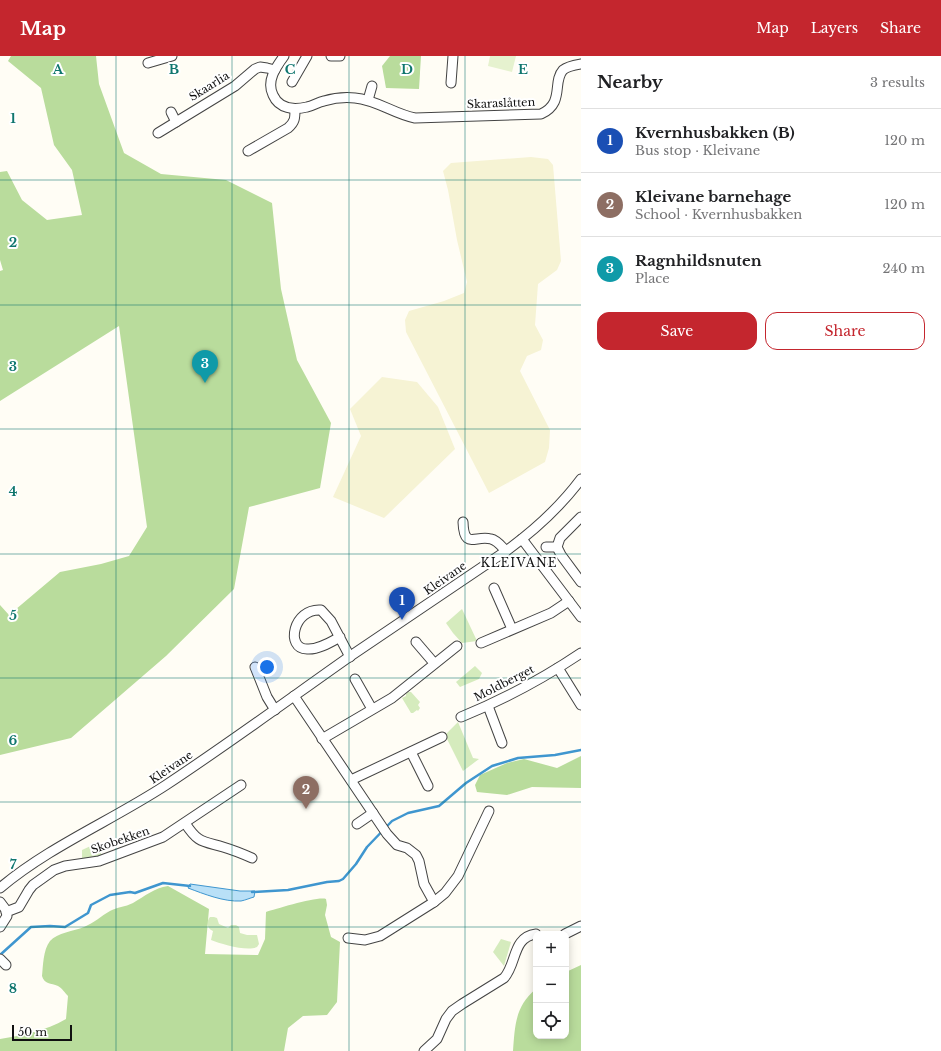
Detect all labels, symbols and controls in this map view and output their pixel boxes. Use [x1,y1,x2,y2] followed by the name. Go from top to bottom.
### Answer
[20,17,66,40] text: Map
[756,19,789,37] text: Map
[811,19,858,37] text: Layers
[880,19,921,37] text: Share
[52,61,64,78] text: A
[169,61,179,78] text: B
[285,61,296,78] text: C
[401,61,413,78] text: D
[518,61,528,78] text: E
[186,68,232,104] street label: Skaarlia
[597,72,663,93] text: Nearby
[870,74,925,91] text: 3 results
[467,95,536,111] street label: Skaraslåtten
[10,110,16,127] text: 1
[635,123,795,142] text: Kvernhusbakken (B)
[607,132,613,149] text: 1
[884,132,925,149] text: 120 m
[635,142,760,159] text: Bus stop · Kleivane
[635,187,791,206] text: Kleivane barnehage
[606,196,614,213] text: 2
[884,196,925,213] text: 120 m
[635,206,802,223] text: School · Kvernhusbakken
[9,234,17,251] text: 2
[635,251,762,270] text: Ragnhildsnuten
[606,260,614,277] text: 3
[882,260,925,277] text: 240 m
[635,270,670,287] text: Place
[597,312,757,350] button: Save
[765,312,925,350] button: Share
[192,350,218,383] pin: 3
[9,358,17,375] text: 3
[9,483,18,500] text: 4
[480,555,558,570] district label: KLEIVANE
[421,558,469,598] street label: Kleivane
[389,587,415,620] pin: 1
[9,607,17,624] text: 5
[257,657,277,677] your location
[472,661,537,704] street label: Moldberget
[9,732,18,749] text: 6
[147,748,195,786] street label: Kleivane
[293,776,319,809] pin: 2
[89,823,152,857] street label: Skobekken
[10,856,17,873] text: 7
[533,931,569,1039] map controls
[533,931,569,967] button: +
[533,967,569,1003] button: −
[9,980,17,997] text: 8
[533,1003,569,1039] button: locate
[12,1023,72,1042] scale bar
[18,1025,47,1039] text: 50 m

